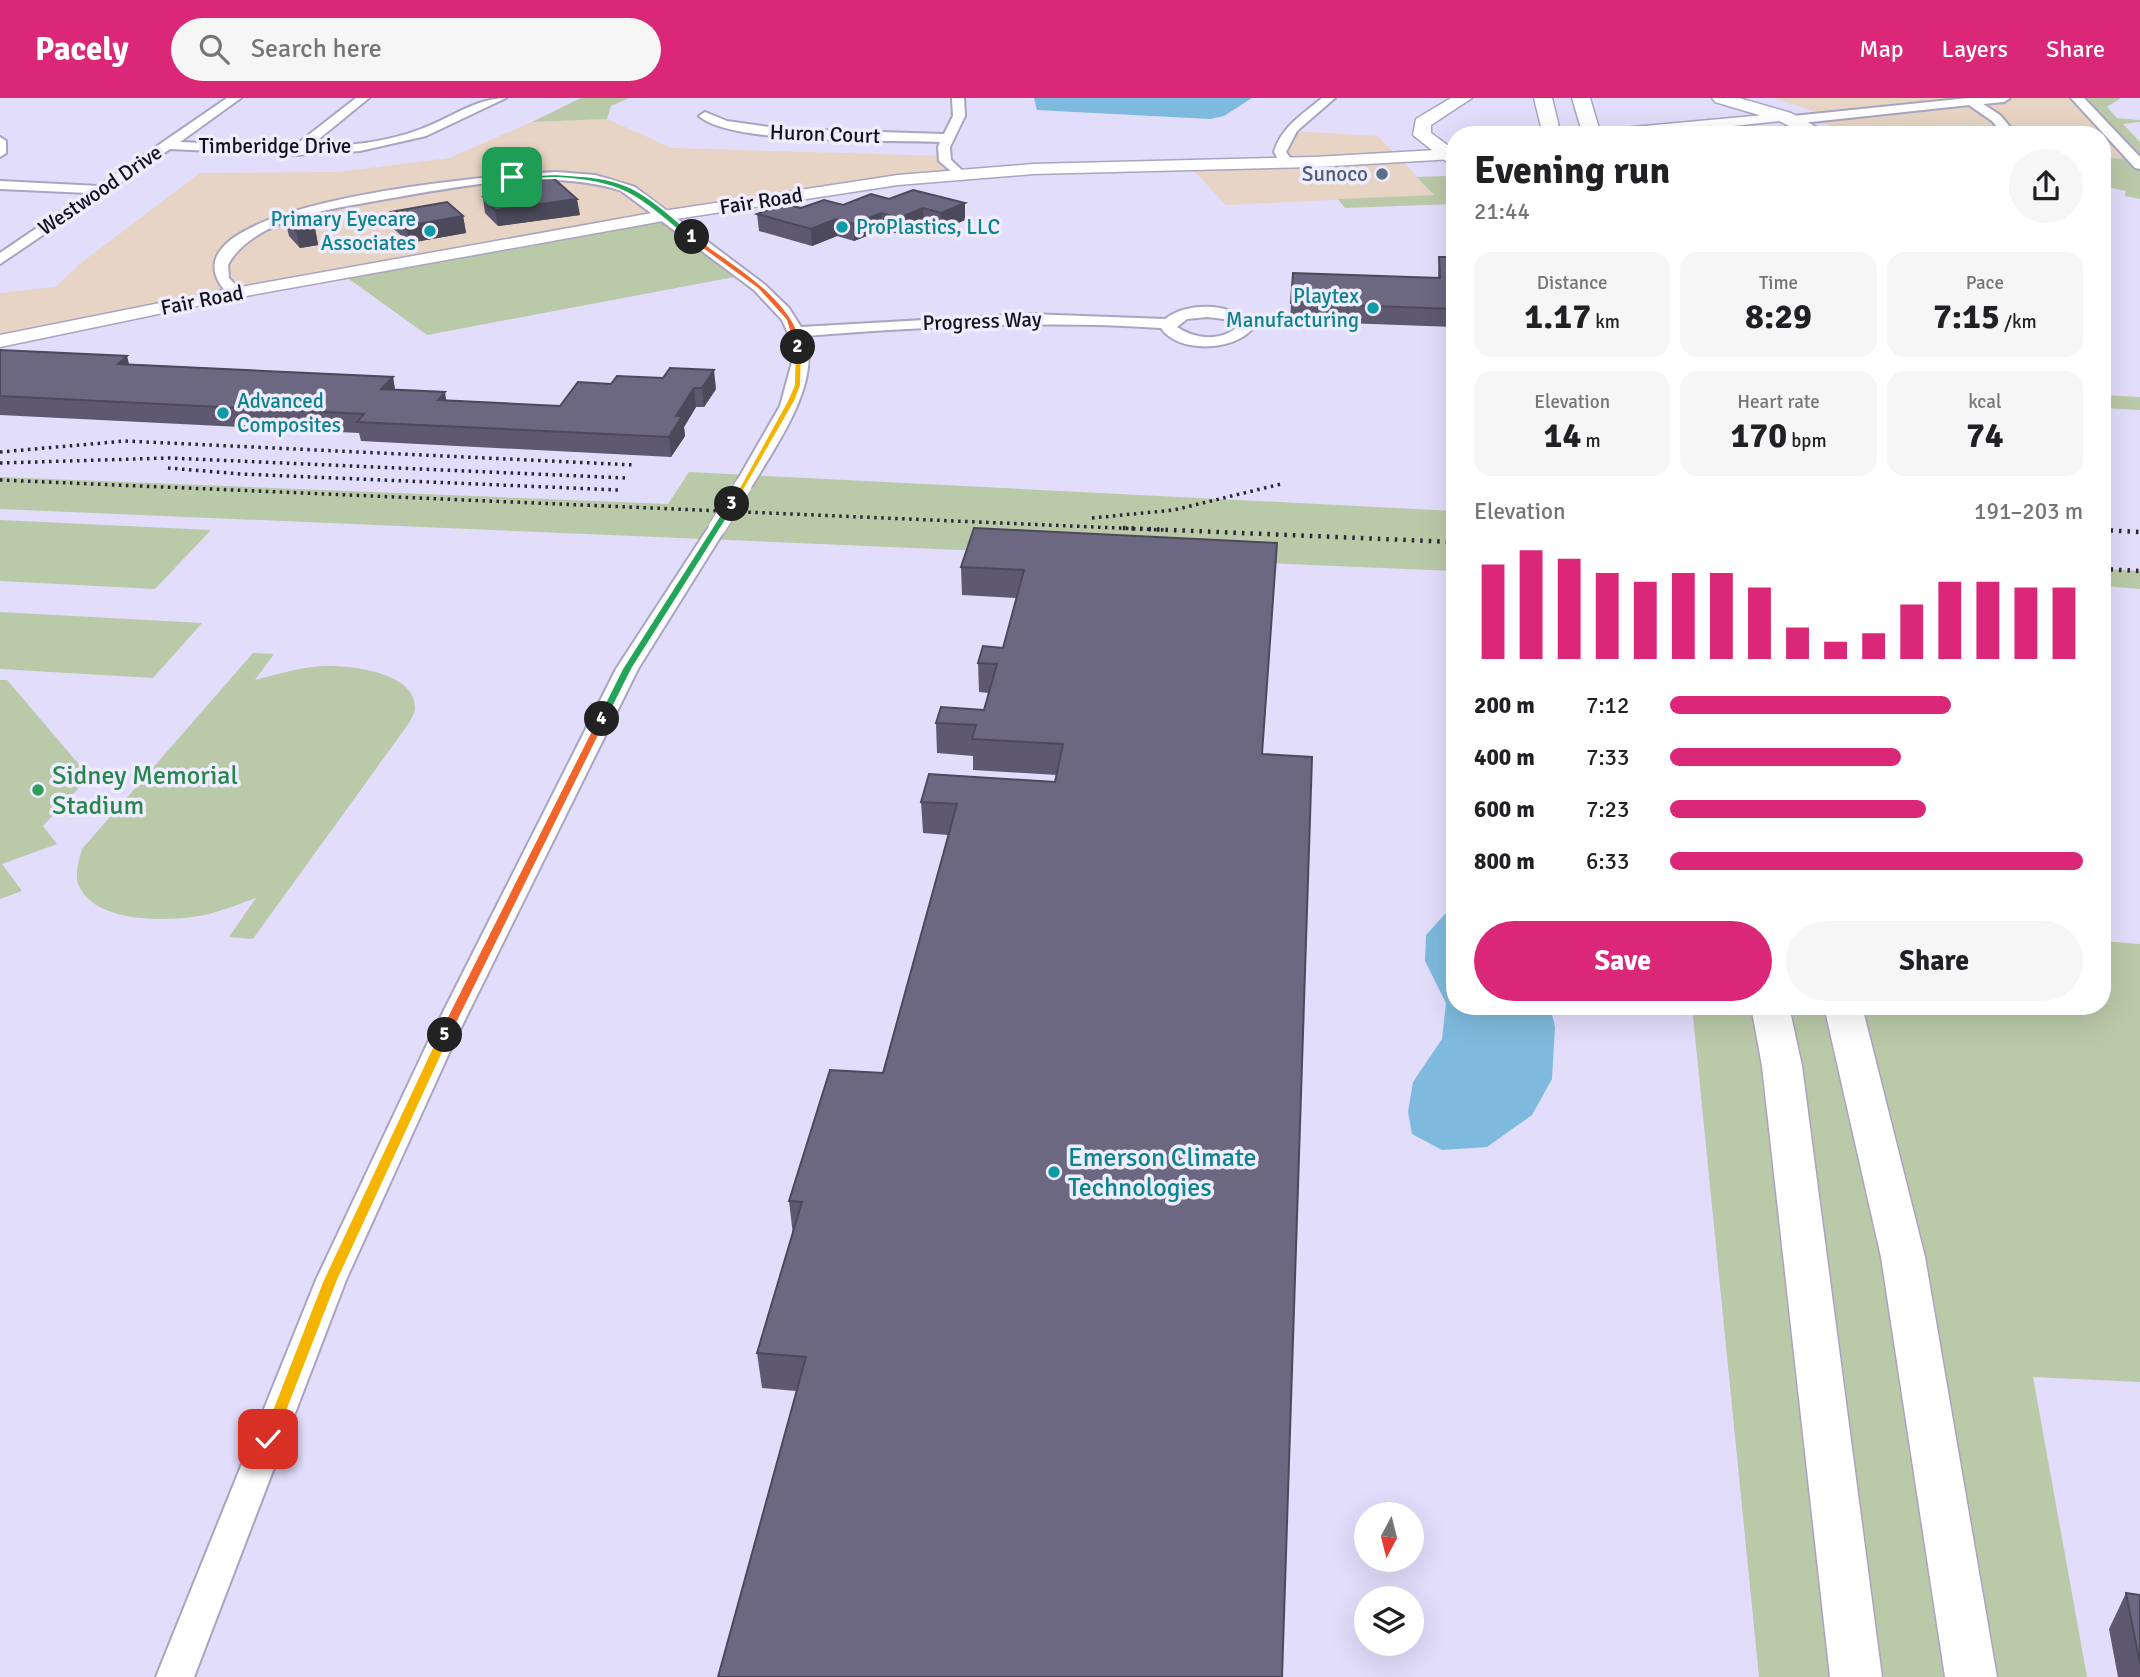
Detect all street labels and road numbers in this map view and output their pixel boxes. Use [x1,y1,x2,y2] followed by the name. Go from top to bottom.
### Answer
[769,119,881,149] street label: Huron Court
[199,133,351,159] street label: Timberidge Drive
[33,139,167,241] street label: Westwood Drive
[718,182,804,220] street label: Fair Road
[158,279,246,321] street label: Fair Road
[922,306,1042,336] street label: Progress Way

